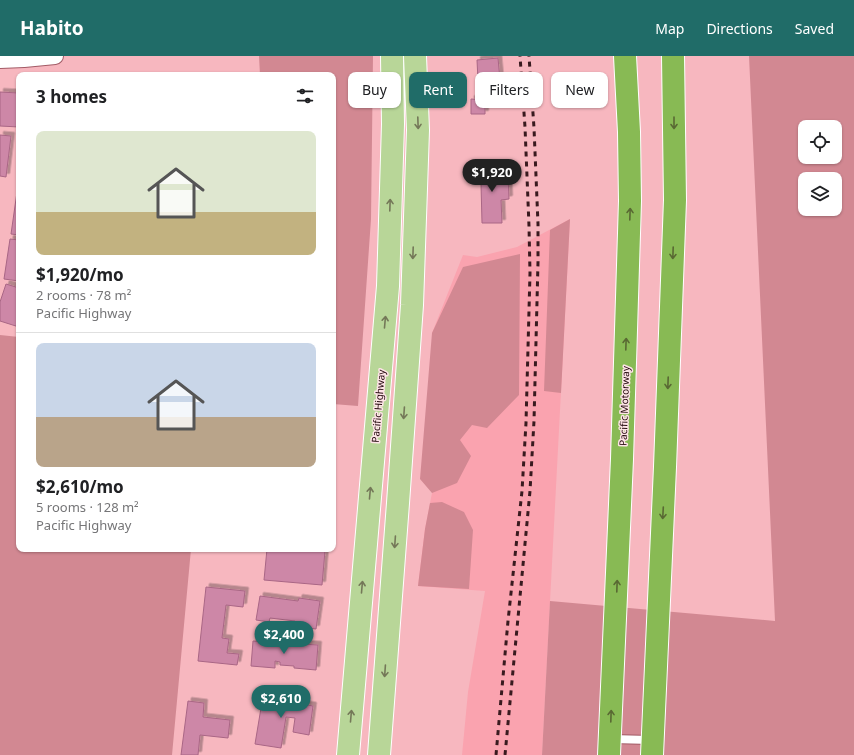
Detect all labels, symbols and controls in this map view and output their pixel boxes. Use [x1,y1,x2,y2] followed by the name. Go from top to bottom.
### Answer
[20,15,84,41] text: Habito
[655,19,684,38] text: Map
[706,19,773,38] text: Directions
[795,19,834,38] text: Saved
[348,72,401,108] chip: Buy
[409,72,467,108] chip: Rent
[475,72,543,108] chip: Filters
[551,72,608,108] chip: New
[36,85,107,108] text: 3 homes
[294,85,316,107] icon: filters
[414,116,421,129] one-way arrow
[670,116,678,129] one-way arrow
[798,120,842,216] map controls
[798,120,842,164] button: locate
[140,157,212,229] icon: home
[459,159,525,193] pin: $1,920
[472,163,512,181] text: $1,920
[798,172,842,216] button: layers
[387,199,394,212] one-way arrow
[626,208,634,221] one-way arrow
[410,246,417,259] one-way arrow
[669,246,677,259] one-way arrow
[36,263,124,286] text: $1,920/mo
[36,286,131,304] text: 2 rooms · 78 m²
[36,304,131,322] text: Pacific Highway
[381,316,388,329] one-way arrow
[622,338,629,351] one-way arrow
[616,365,632,446] street label: Pacific Motorway
[368,368,388,443] street label: Pacific Highway
[140,369,212,441] icon: home
[665,376,672,389] one-way arrow
[400,406,407,419] one-way arrow
[36,475,124,498] text: $2,610/mo
[366,487,374,500] one-way arrow
[36,498,139,516] text: 5 rooms · 128 m²
[660,506,667,519] one-way arrow
[36,516,131,534] text: Pacific Highway
[392,535,399,548] one-way arrow
[613,580,620,593] one-way arrow
[359,581,366,594] one-way arrow
[251,621,317,655] pin: $2,400
[264,625,304,643] text: $2,400
[382,664,389,677] one-way arrow
[248,685,314,719] pin: $2,610
[261,689,301,707] text: $2,610
[347,710,355,723] one-way arrow
[607,710,615,723] one-way arrow

